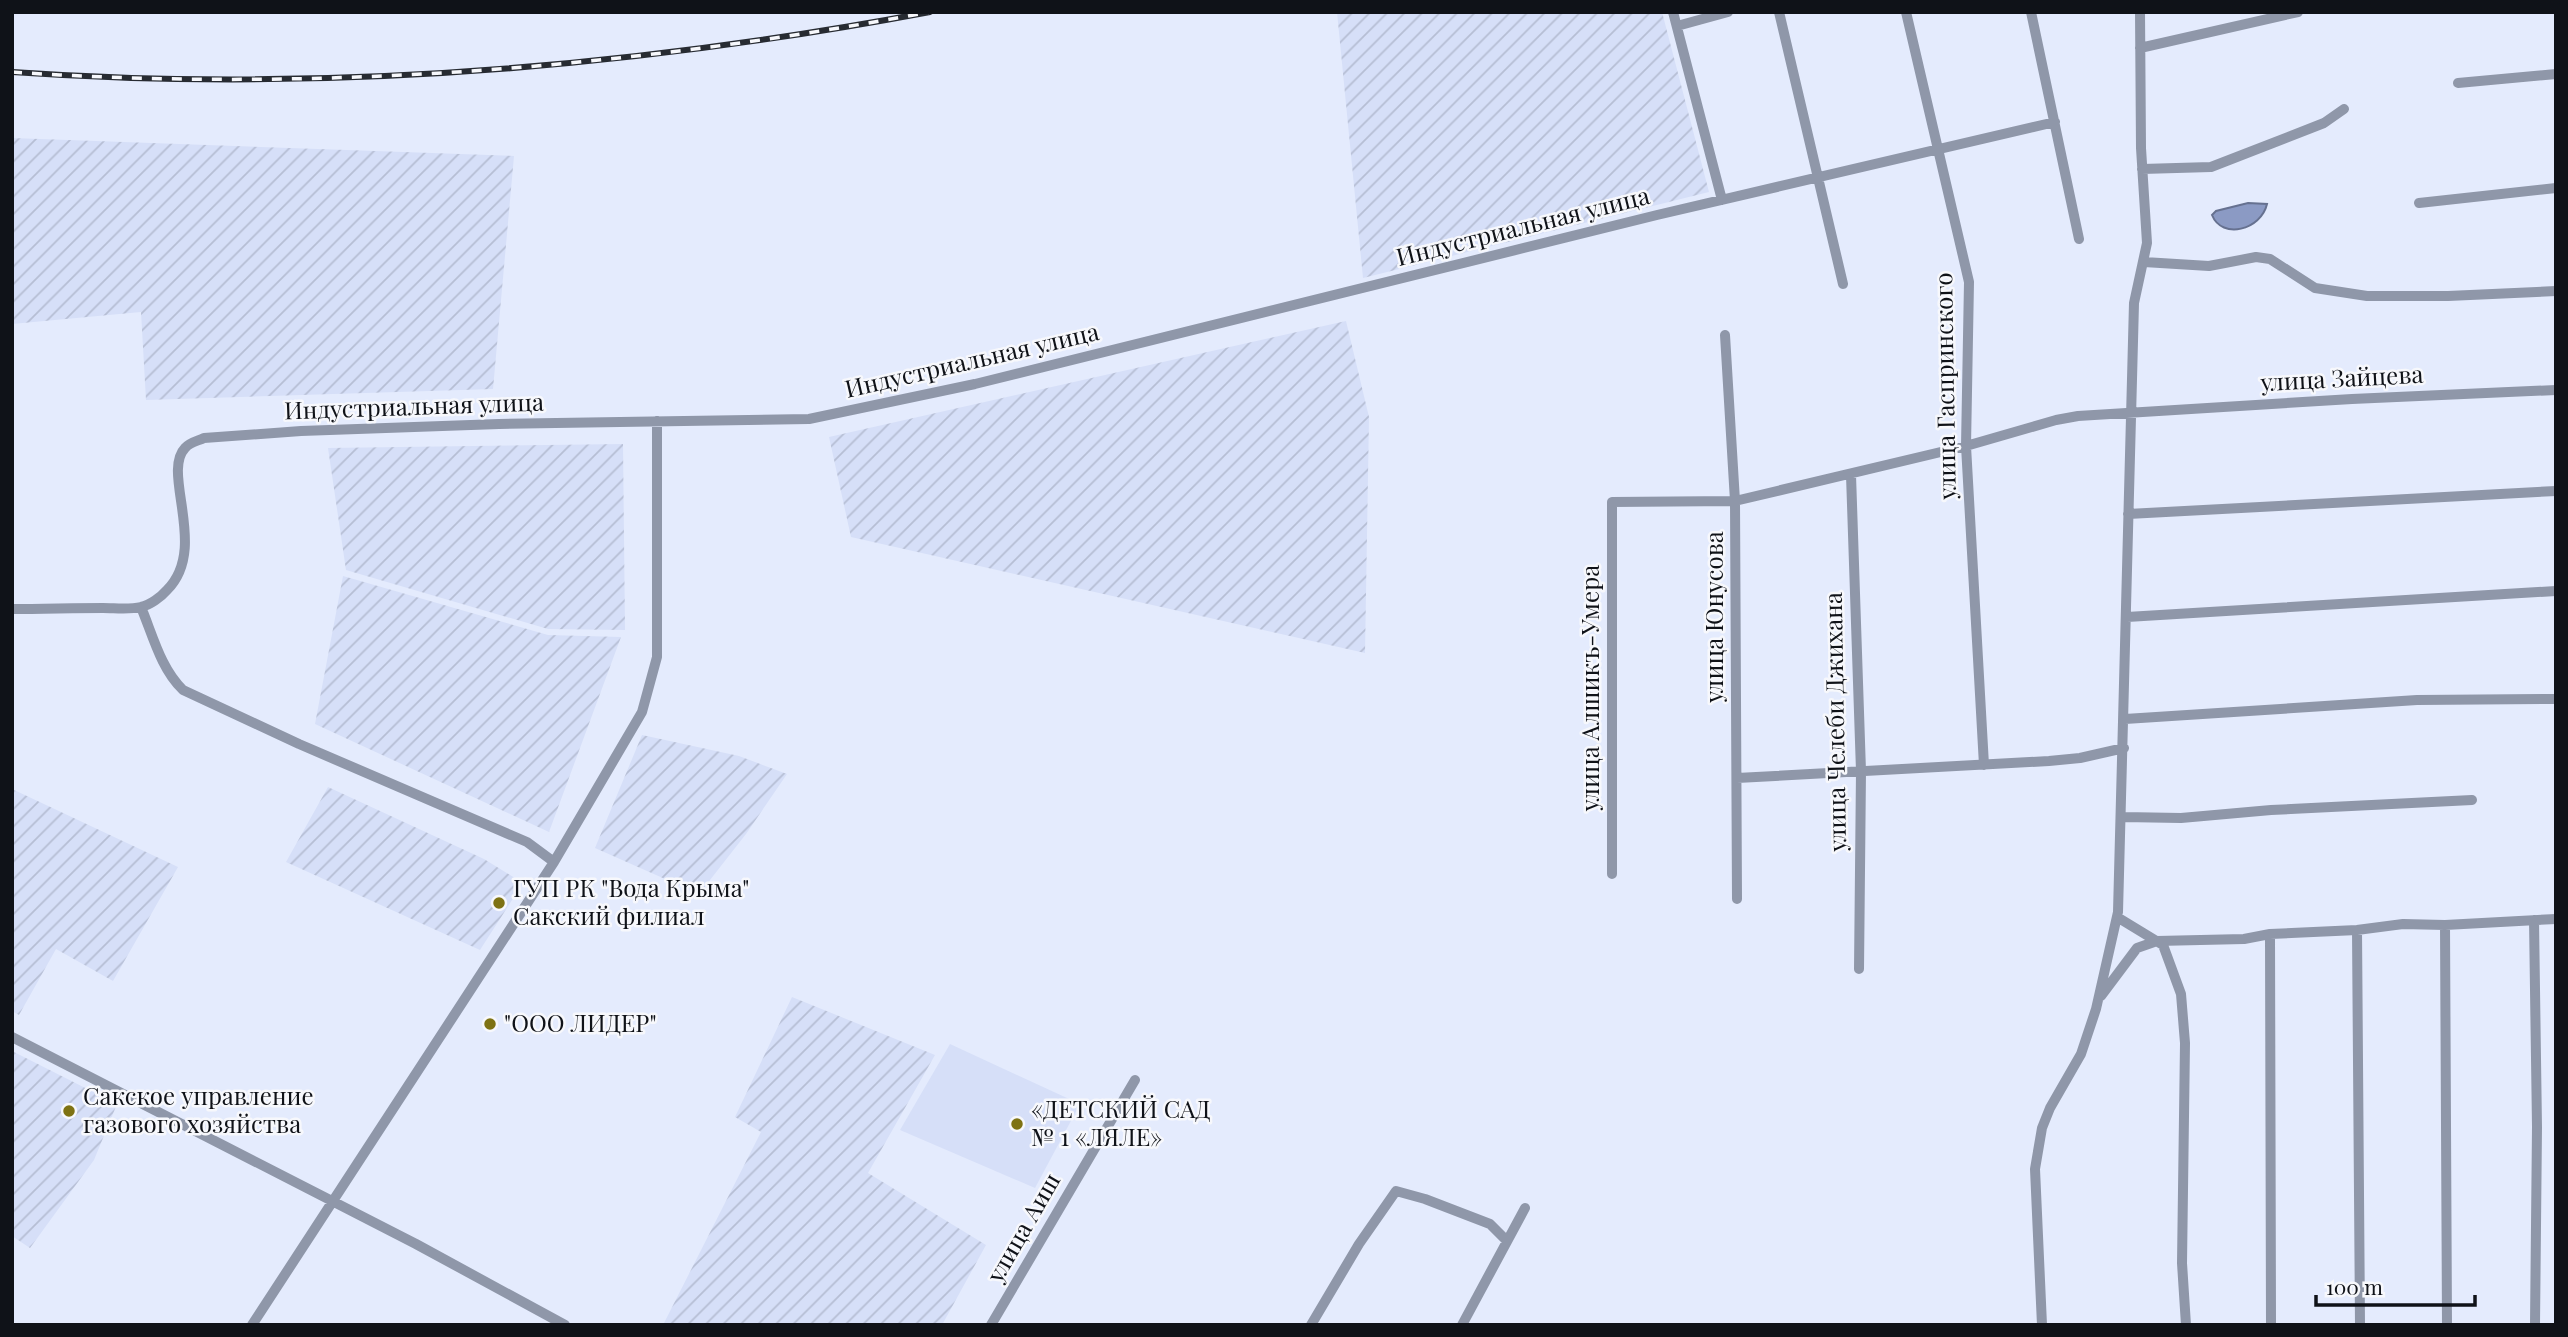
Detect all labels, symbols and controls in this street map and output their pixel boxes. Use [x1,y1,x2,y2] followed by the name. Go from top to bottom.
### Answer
[1393,178,1652,272] street label: Индустриальная улица
[1926,272,1962,501] street label: улица Гаспринского
[841,314,1102,404] street label: Индустриальная улица
[2259,357,2424,397] street label: улица Зайцева
[284,384,544,426] street label: Индустриальная улица
[1697,531,1729,704] street label: улица Юнусова
[1573,565,1605,812] street label: улица Алшикъ-Умера
[1816,592,1852,853] street label: улица Челеби Джихана
[513,871,749,931] place label: ГУП РК "Вода Крыма" Сакский филиал
[491,895,507,911] marker: ГУП РК "Вода Крыма" Сакский филиал
[504,1006,657,1038] place label: "ООО ЛИДЕР"
[482,1016,498,1032] marker: "ООО ЛИДЕР"
[83,1079,314,1139] place label: Сакское управление газового хозяйства
[1031,1092,1210,1152] place label: «ДЕТСКИЙ САД № 1 «ЛЯЛЕ»
[61,1103,77,1119] marker: Сакское управление газового хозяйства
[1009,1116,1025,1132] marker: «ДЕТСКИЙ САД № 1 «ЛЯЛЕ»
[978,1167,1066,1288] street label: улица Аиш
[2316,1264,2475,1308] scale bar
[2326,1272,2383,1300] text: 100 m

